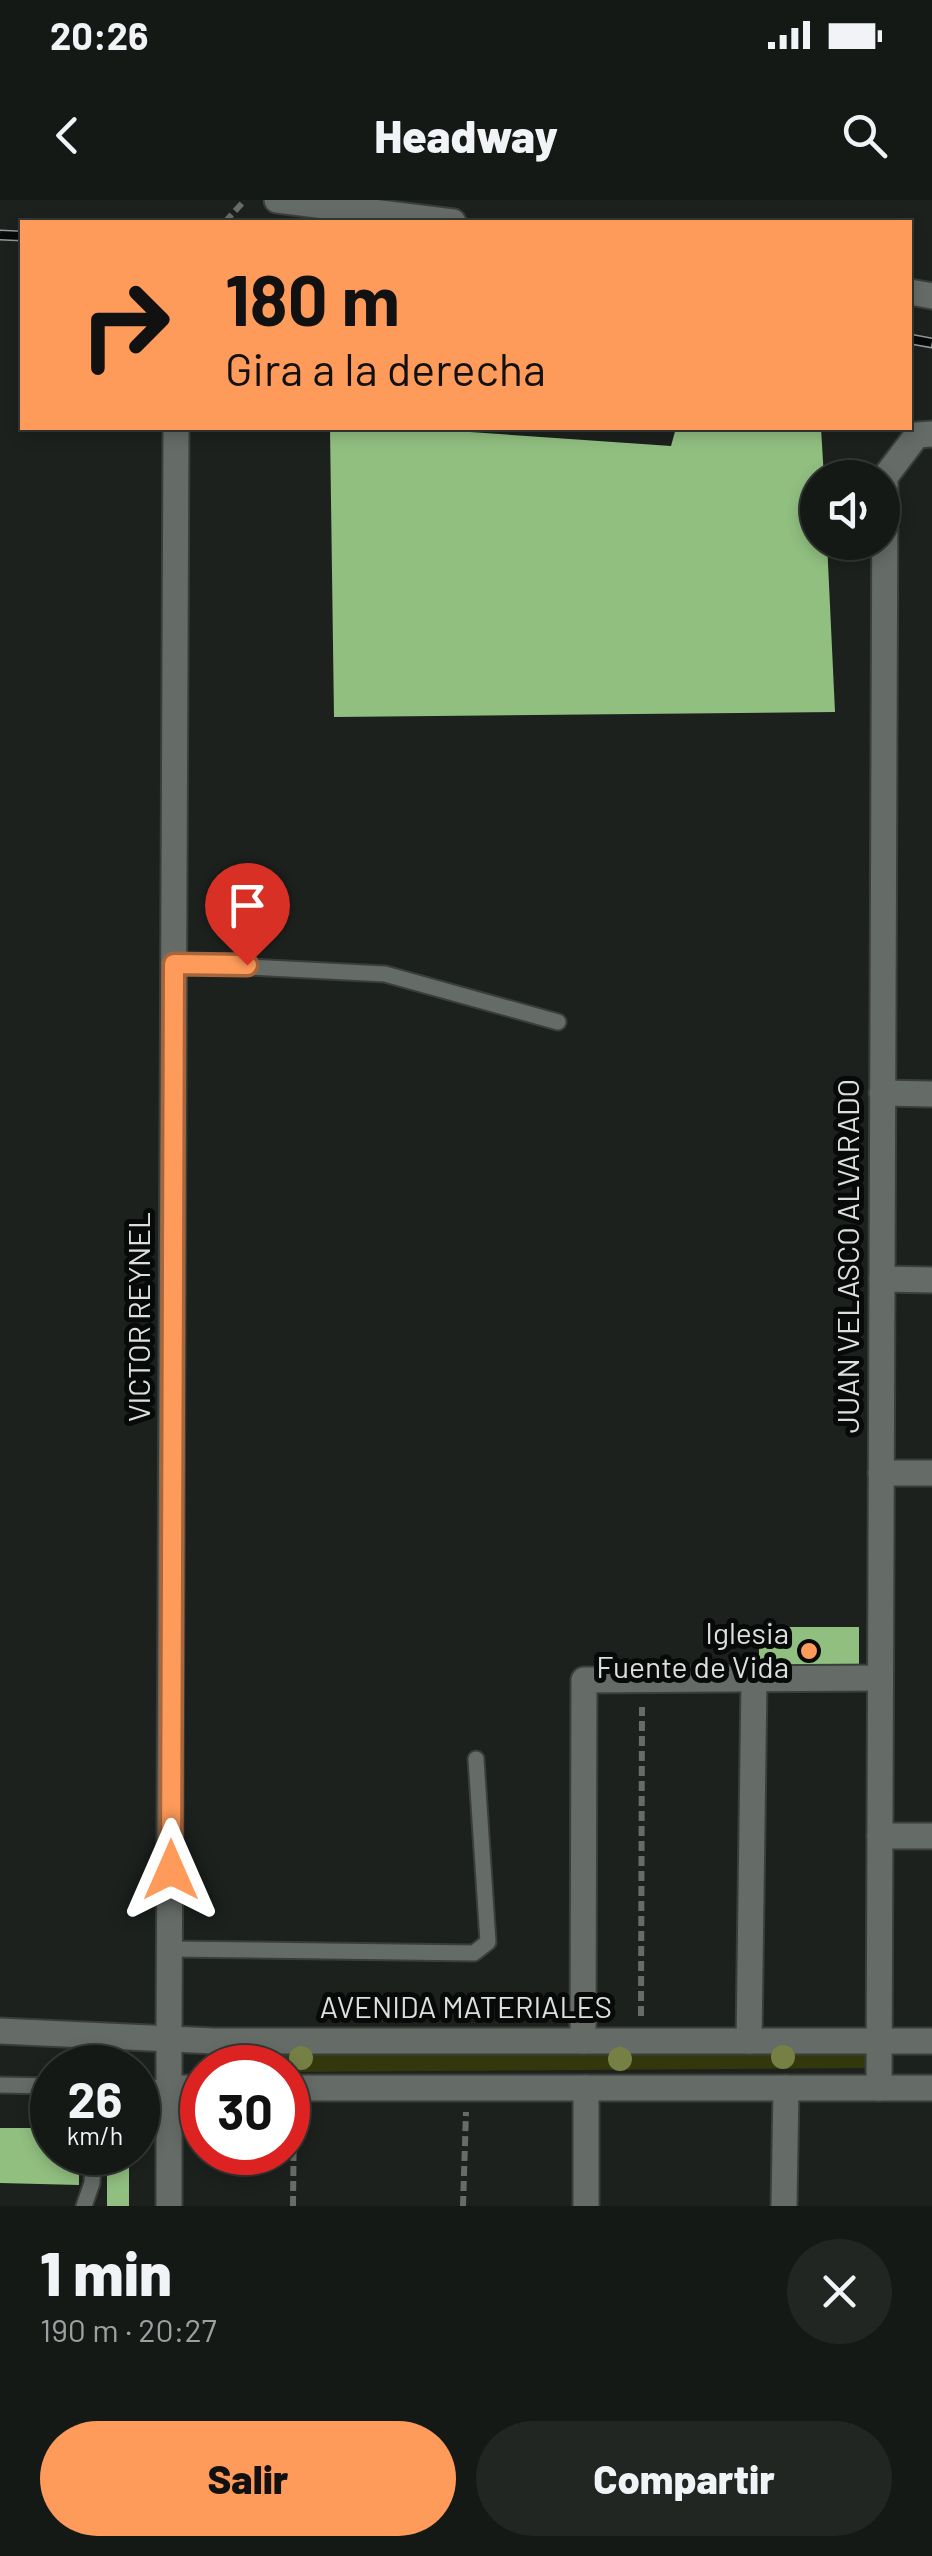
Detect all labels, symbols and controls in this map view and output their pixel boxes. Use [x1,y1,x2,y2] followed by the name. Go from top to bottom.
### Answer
[50,12,148,58] text: 20:26
[40,108,95,163] icon: back
[374,108,558,162] text: Headway
[837,108,892,163] icon: search
[225,256,400,340] text: 180 m
[60,260,190,390] icon: right
[225,341,546,395] text: Gira a la derecha
[800,460,900,560] map controls
[800,460,900,560] button: sound
[205,863,290,966] pin
[220,878,275,933] icon: arrive
[829,1079,865,1433] street label: JUAN VELASCO ALVARADO
[120,1212,156,1422] street label: VICTOR REYNEL
[596,1614,789,1684] place label: Iglesia Fuente de Vida
[798,1640,820,1662] marker: Iglesia Fuente de Vida
[119,1818,223,1922] position arrow
[320,1988,612,2024] street label: AVENIDA MATERIALES
[180,2045,310,2175] speed limit sign: 30
[68,2068,122,2128] text: 26
[67,2120,123,2150] text: km/h
[40,2236,172,2308] text: 1 min
[787,2239,892,2344] button: close
[40,2310,217,2348] text: 190 m · 20:27
[40,2421,456,2536] button: Salir
[476,2421,892,2536] button: Compartir

